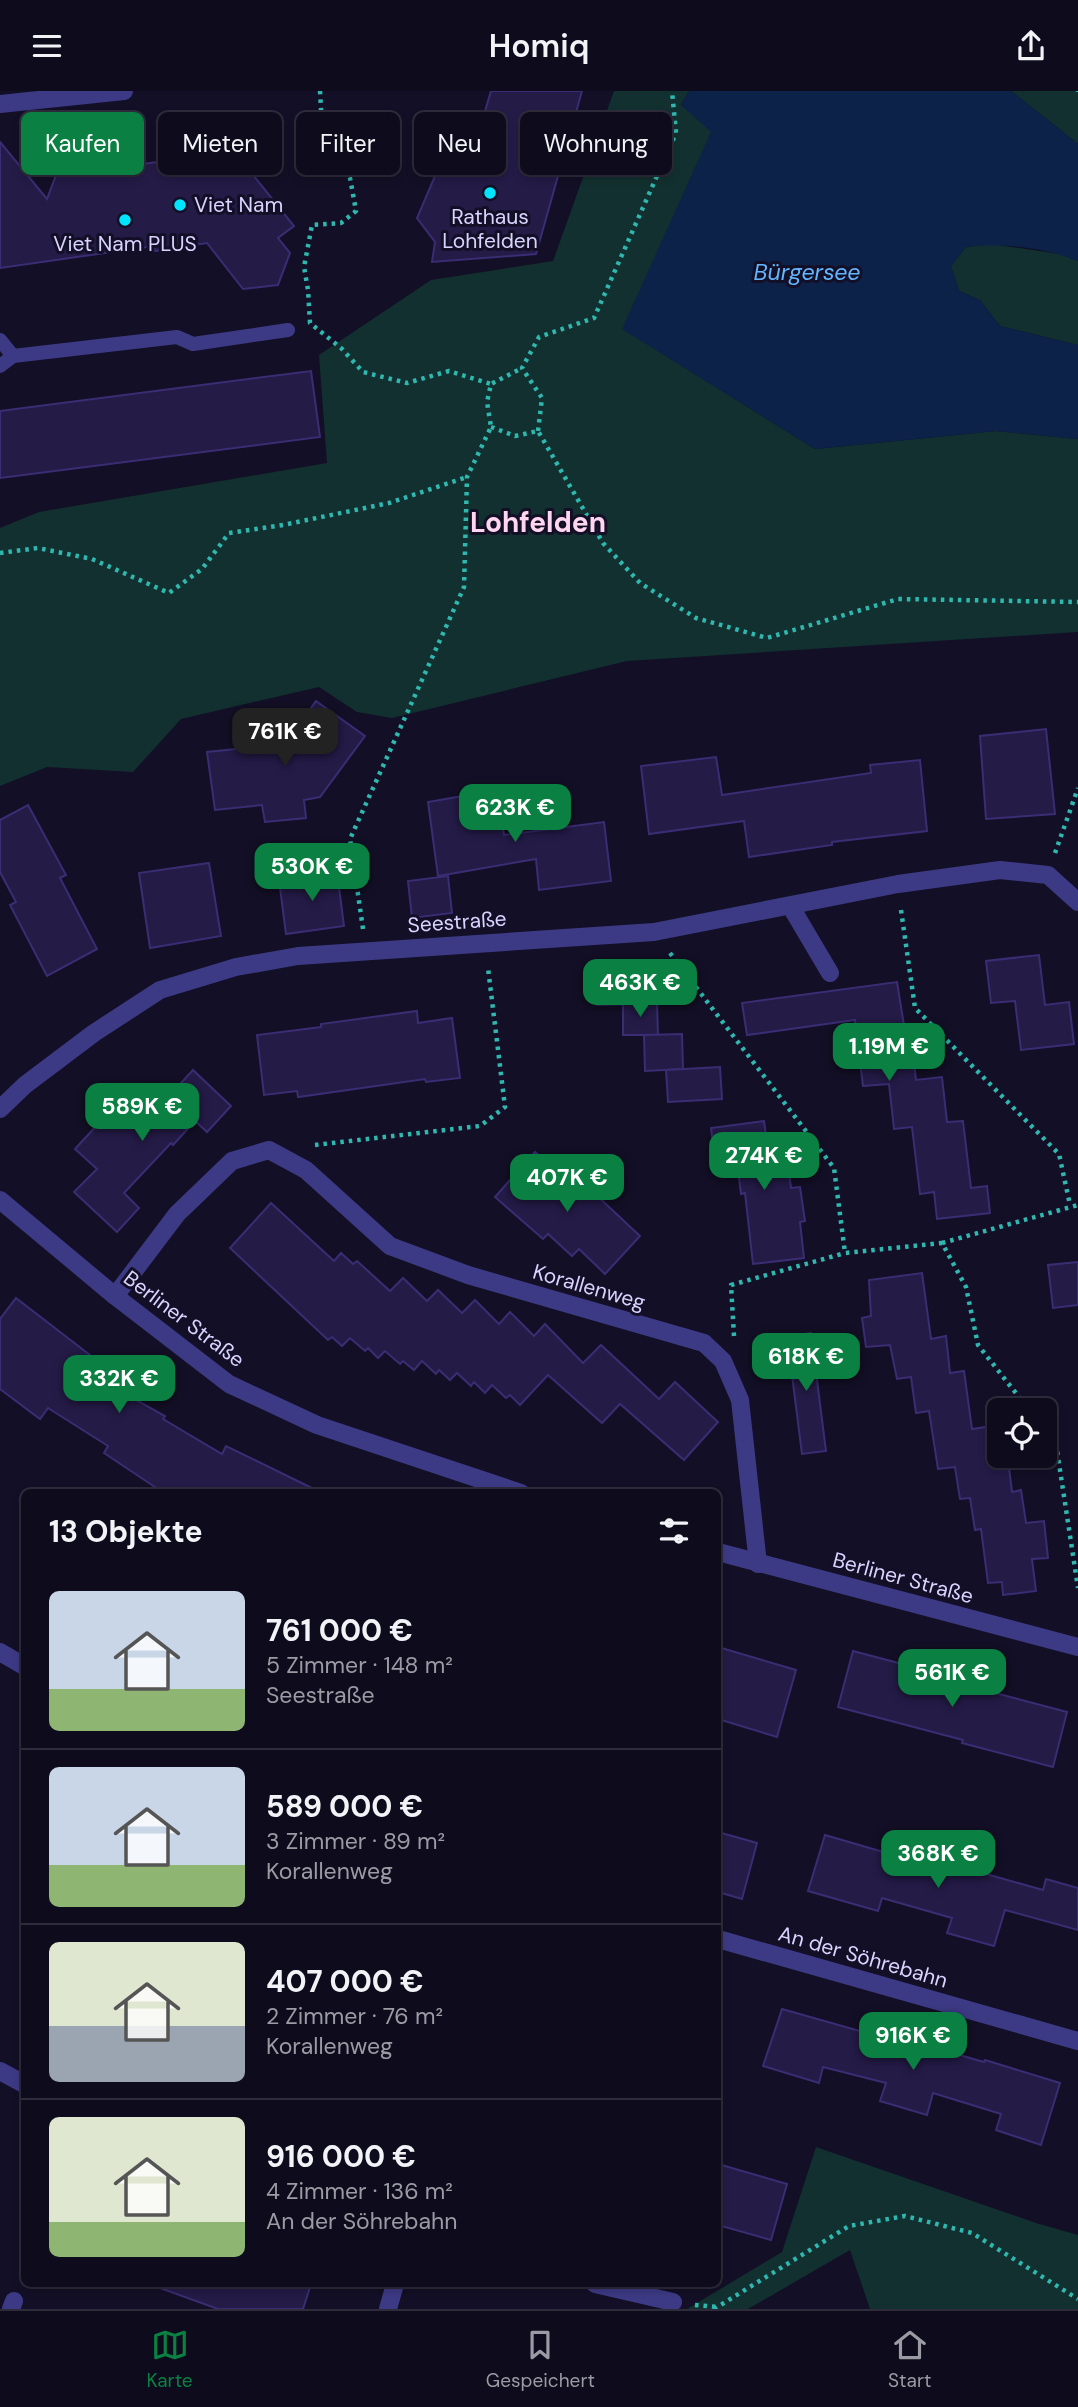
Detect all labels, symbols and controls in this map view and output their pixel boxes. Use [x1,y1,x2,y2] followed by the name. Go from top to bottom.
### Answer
[489,25,589,67] text: Homiq
[28,27,66,65] icon: menu
[1012,27,1050,65] icon: share
[21,112,144,175] chip: Kaufen
[158,112,282,175] chip: Mieten
[296,112,400,175] chip: Filter
[414,112,506,175] chip: Neu
[520,112,672,175] chip: Wohnung
[482,185,498,201] marker: Rathaus Lohfelden
[194,191,283,219] place label: Viet Nam
[172,197,188,213] marker: Viet Nam
[442,203,538,255] place label: Rathaus Lohfelden
[117,212,133,228] marker: Viet Nam PLUS
[53,230,197,258] place label: Viet Nam PLUS
[754,257,860,287] water label: Bürgersee
[470,504,606,541] district label: Lohfelden
[228,709,342,768] pin: 761K €
[248,716,322,746] text: 761K €
[458,785,572,844] pin: 623K €
[475,792,555,822] text: 623K €
[255,843,369,903] pin: 530K €
[271,851,353,881] text: 530K €
[407,905,507,939] street label: Seestraße
[583,960,697,1019] pin: 463K €
[599,967,681,997] text: 463K €
[824,1023,954,1083] pin: 1.19M €
[849,1031,929,1061] text: 1.19M €
[85,1083,199,1143] pin: 589K €
[101,1091,183,1121] text: 589K €
[707,1133,821,1192] pin: 274K €
[725,1140,803,1170] text: 274K €
[510,1155,624,1214] pin: 407K €
[526,1162,608,1192] text: 407K €
[529,1258,649,1316] street label: Korallenweg
[118,1264,250,1374] street label: Berliner Straße
[749,1333,863,1393] pin: 618K €
[768,1341,844,1371] text: 618K €
[62,1355,176,1415] pin: 332K €
[79,1363,159,1393] text: 332K €
[987,1398,1057,1468] map controls
[987,1398,1057,1468] button: locate
[49,1512,203,1551] text: 13 Objekte
[655,1512,693,1550] icon: filters
[830,1546,976,1610] street label: Berliner Straße
[266,1611,413,1650] text: 761 000 €
[105,1619,189,1703] icon: home
[895,1649,1009,1709] pin: 561K €
[266,1650,453,1680] text: 5 Zimmer · 148 m²
[914,1657,990,1687] text: 561K €
[266,1680,375,1710] text: Seestraße
[266,1787,423,1826] text: 589 000 €
[105,1795,189,1879] icon: home
[266,1826,445,1856] text: 3 Zimmer · 89 m²
[881,1831,995,1890] pin: 368K €
[897,1838,979,1868] text: 368K €
[266,1856,393,1886] text: Korallenweg
[775,1919,951,1995] street label: An der Söhrebahn
[266,1962,424,2001] text: 407 000 €
[105,1970,189,2054] icon: home
[266,2001,443,2031] text: 2 Zimmer · 76 m²
[856,2013,970,2072] pin: 916K €
[875,2020,951,2050] text: 916K €
[266,2031,393,2061] text: Korallenweg
[266,2137,416,2176] text: 916 000 €
[105,2145,189,2229] icon: home
[266,2176,453,2206] text: 4 Zimmer · 136 m²
[266,2206,457,2236] text: An der Söhrebahn
[147,2326,193,2393] tab: Karte
[486,2326,595,2393] tab: Gespeichert
[888,2326,931,2393] tab: Start

